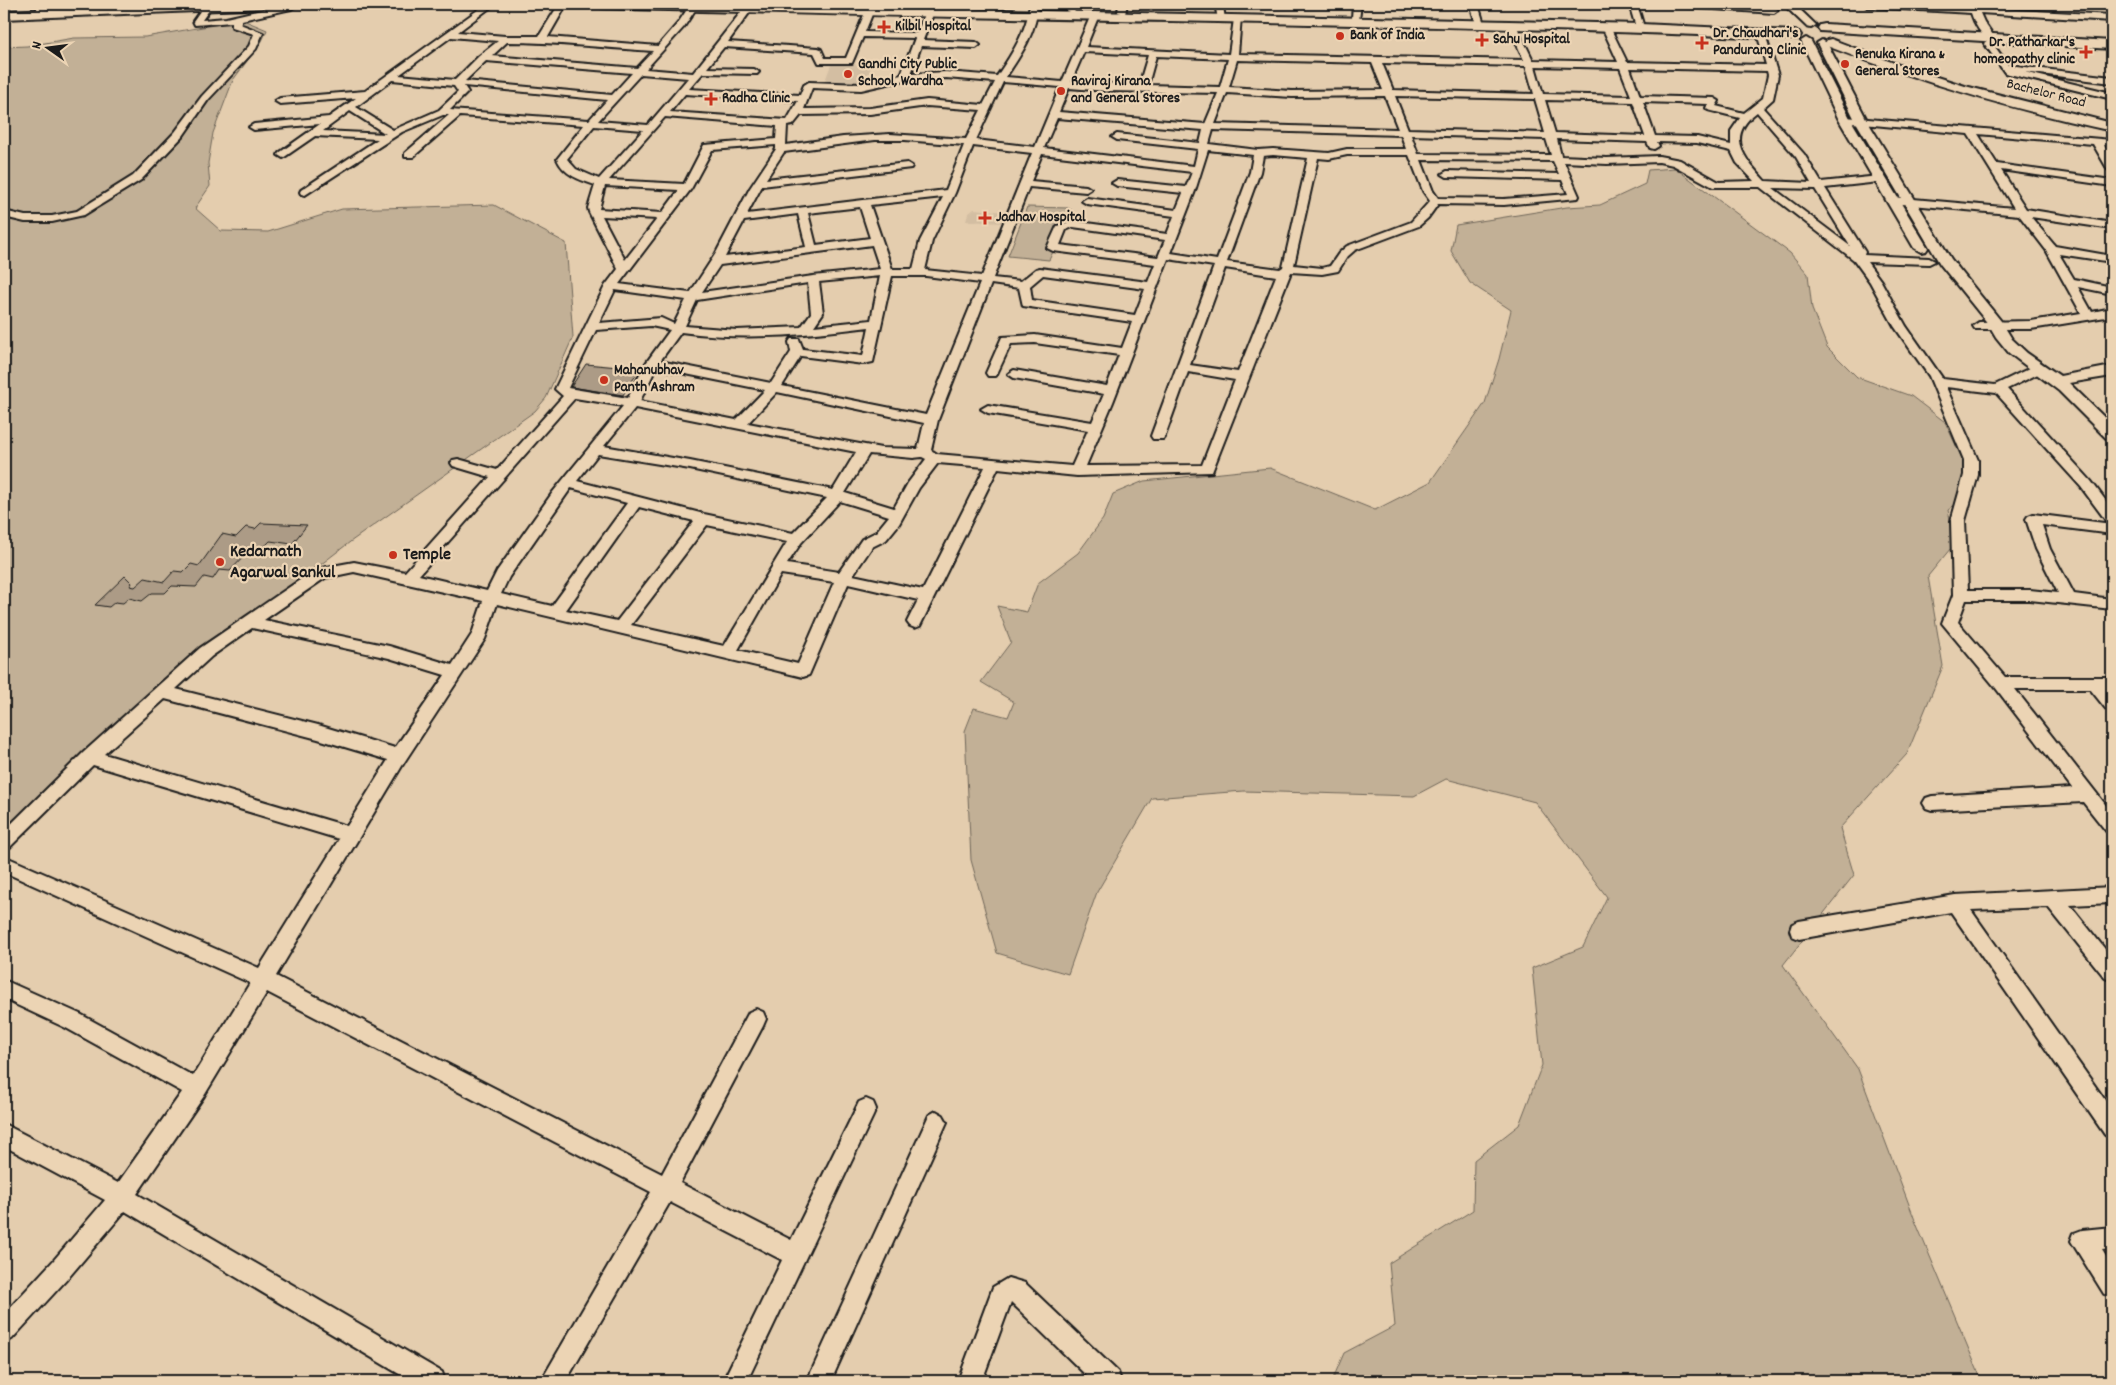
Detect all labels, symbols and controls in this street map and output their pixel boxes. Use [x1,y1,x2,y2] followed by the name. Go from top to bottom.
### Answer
[895,16,971,38] place label: Kilbil Hospital
[877,20,891,34] marker: Kilbil Hospital
[22,22,72,72] north arrow
[1713,23,1806,62] place label: Dr. Chaudhari's Pandurang Clinic
[1350,25,1425,47] place label: Bank of India
[1493,29,1570,51] place label: Sahu Hospital
[1334,30,1346,42] marker: Bank of India
[1974,32,2075,71] place label: Dr. Patharkar's homeopathy clinic
[1475,33,1489,47] marker: Sahu Hospital
[1695,36,1709,50] marker: Dr. Chaudhari's Pandurang Clinic
[27,39,48,51] text: N
[1855,44,1946,83] place label: Renuka Kirana & General Stores
[2079,45,2093,59] marker: Dr. Patharkar's homeopathy clinic
[858,54,957,93] place label: Gandhi City Public School, Wardha
[1839,58,1851,70] marker: Renuka Kirana & General Stores
[842,68,854,80] marker: Gandhi City Public School, Wardha
[1071,71,1180,110] place label: Raviraj Kirana and General Stores
[2004,74,2088,114] street label: Bachelor Road
[1055,85,1067,97] marker: Raviraj Kirana and General Stores
[722,88,790,110] place label: Radha Clinic
[704,92,718,106] marker: Radha Clinic
[996,207,1086,229] place label: Jadhav Hospital
[978,211,992,225] marker: Jadhav Hospital
[614,360,695,399] place label: Mahanubhav Panth Ashram
[598,374,610,386] marker: Mahanubhav Panth Ashram
[230,540,336,586] place label: Kedarnath Agarwal Sankul
[403,543,451,568] place label: Temple
[387,549,399,561] marker: Temple
[214,556,226,568] marker: Kedarnath Agarwal Sankul

